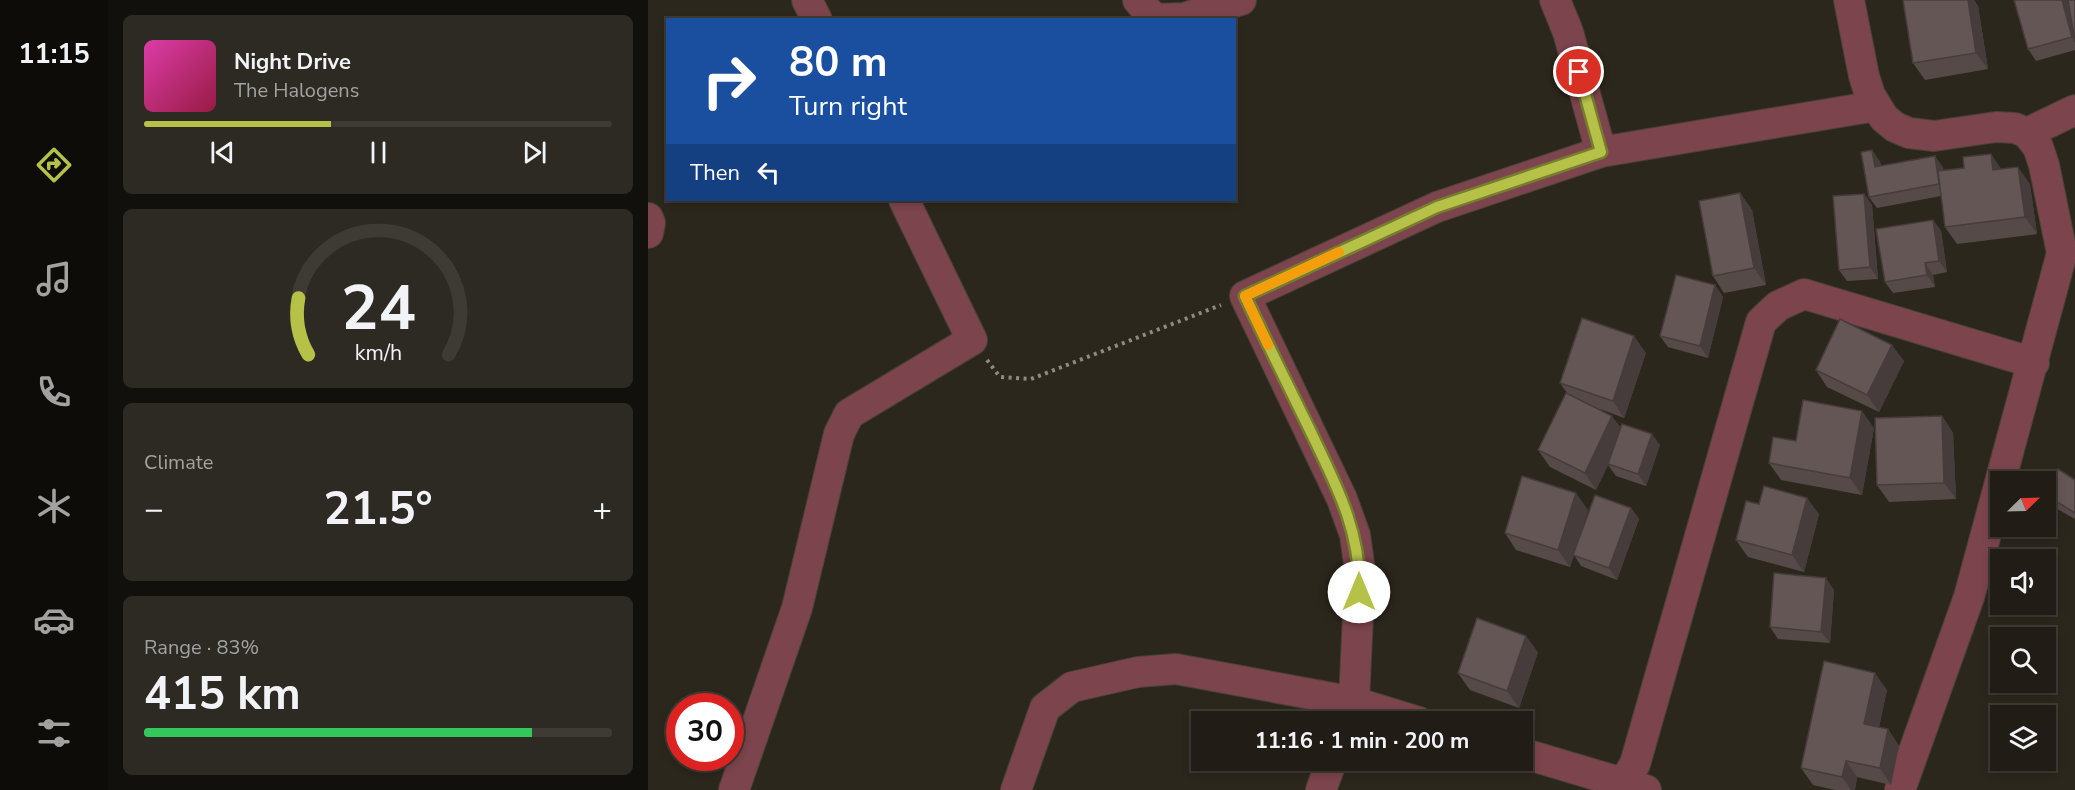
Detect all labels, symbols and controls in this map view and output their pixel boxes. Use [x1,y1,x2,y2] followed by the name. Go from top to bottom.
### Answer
[789,34,888,91] text: 80 m
[18,36,90,73] text: 11:15
[690,42,768,120] icon: right
[1553,46,1604,97] pin
[234,47,351,77] text: Night Drive
[1562,55,1595,88] icon: arrive
[234,77,359,104] text: The Halogens
[789,88,907,125] text: Turn right
[206,136,239,169] icon: previous
[362,136,395,169] icon: pause
[518,136,551,169] icon: next
[33,144,75,186] icon: directions
[752,156,785,189] icon: left
[690,158,740,188] text: Then
[33,258,75,300] icon: music
[341,266,415,351] text: 24
[354,339,402,369] text: km/h
[33,371,75,413] icon: phone
[144,449,213,476] text: Climate
[1990,471,2056,537] north arrow
[1990,471,2056,771] map controls
[323,479,433,540] text: 21.5°
[33,485,75,527] icon: climate
[144,487,164,532] text: −
[592,487,612,532] text: +
[1990,549,2056,615] button: sound
[1327,560,1391,624] position arrow
[33,599,75,641] icon: car
[1990,627,2056,693] button: search
[144,634,259,661] text: Range · 83%
[144,664,301,725] text: 415 km
[666,693,744,771] speed limit sign: 30
[1990,705,2056,771] button: layers
[33,712,75,754] icon: filters
[1255,726,1469,756] text: 11:16 · 1 min · 200 m

